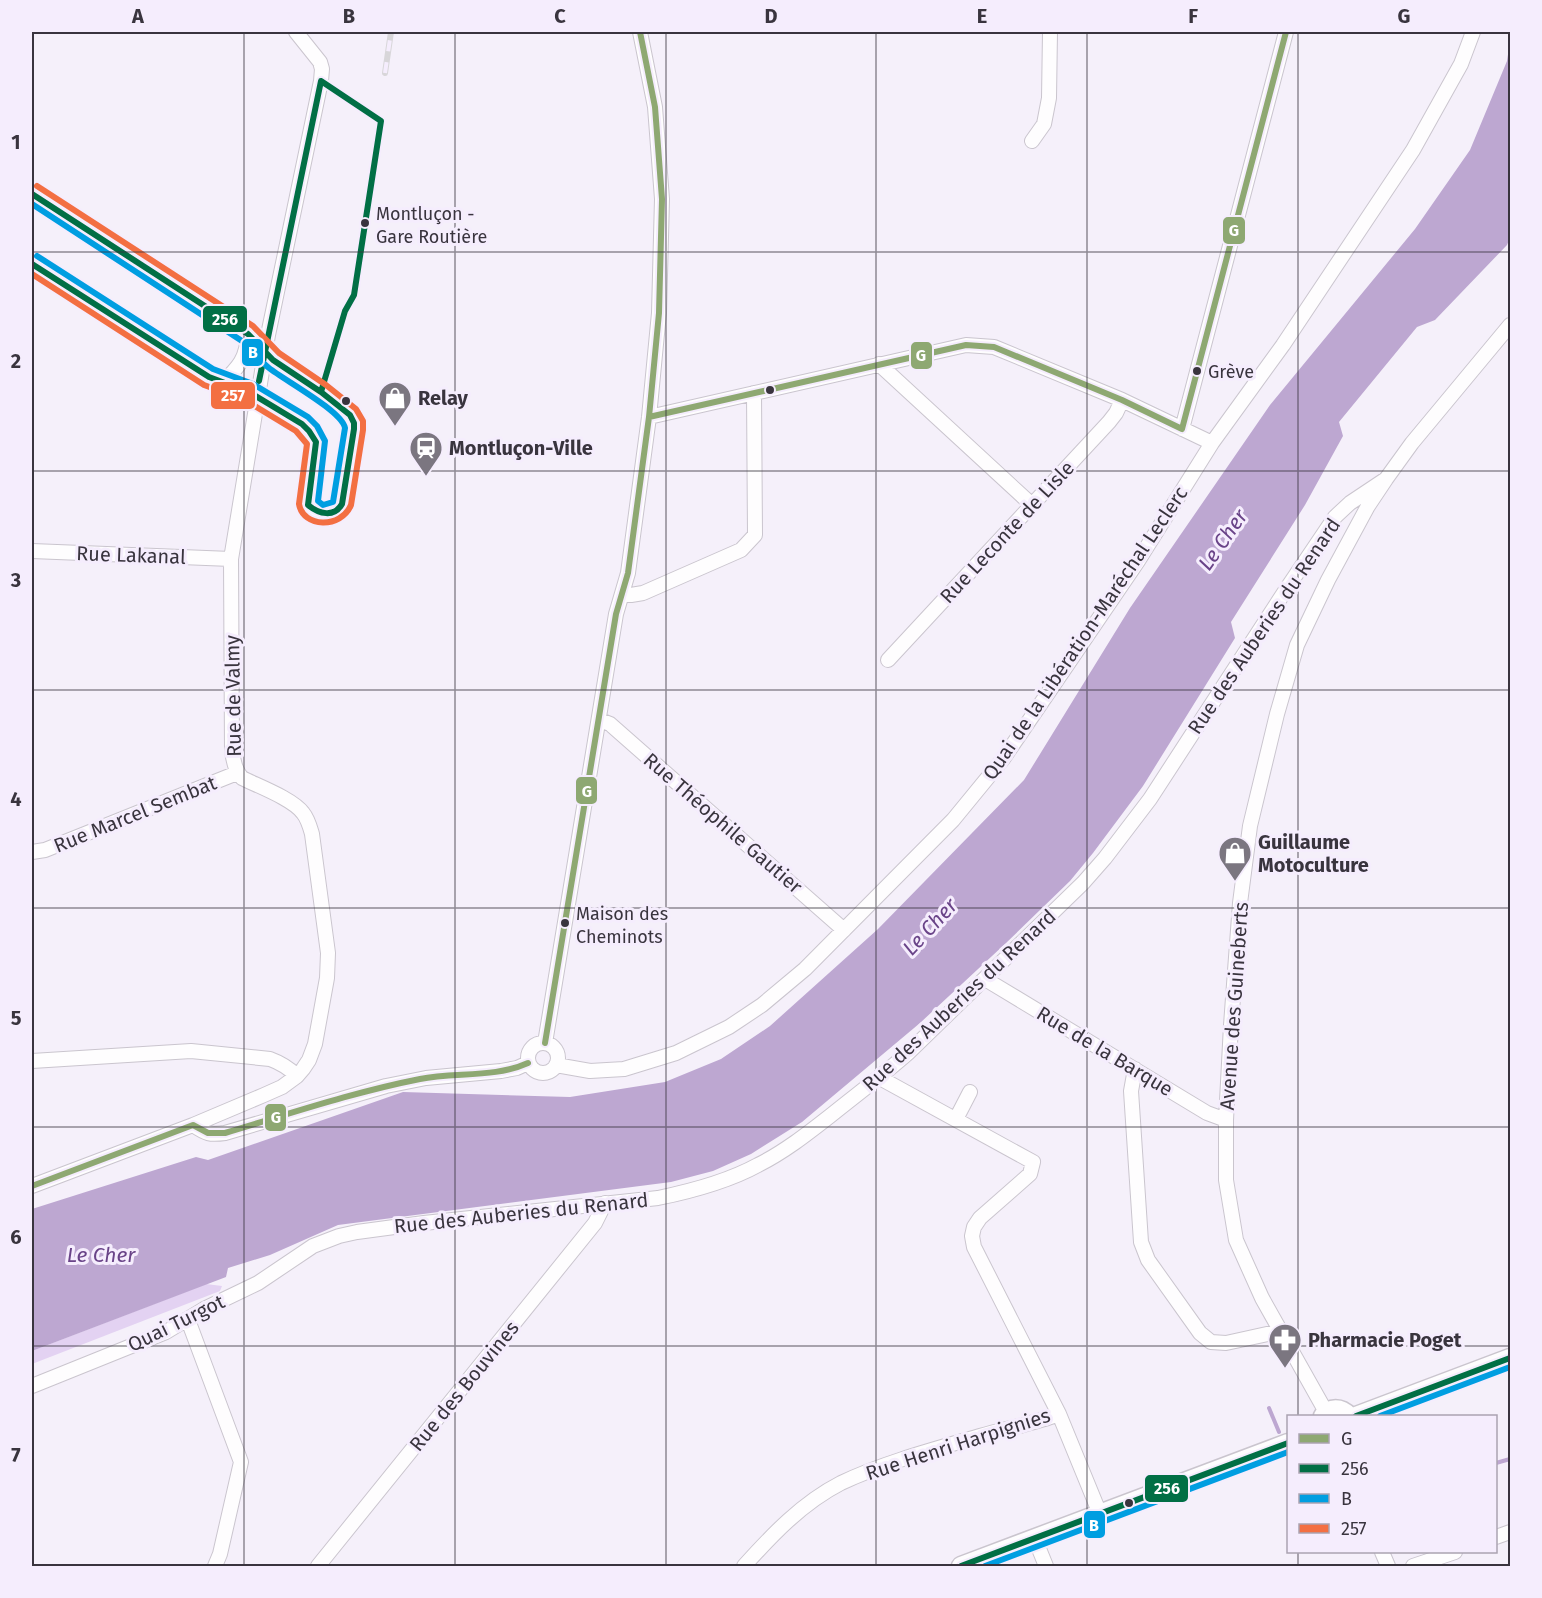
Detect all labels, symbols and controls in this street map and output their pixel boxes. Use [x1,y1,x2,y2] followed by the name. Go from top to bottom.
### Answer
[131,4,145,28] text: A
[343,4,355,28] text: B
[554,4,566,28] text: C
[764,4,778,28] text: D
[977,4,987,28] text: E
[1188,4,1198,28] text: F
[1398,4,1410,28] text: G
[11,130,21,154] text: 1
[376,203,487,248] place label: Montluçon - Gare Routière
[1222,216,1246,245] line badge: G
[359,217,371,229] marker: Montluçon - Gare Routière
[1229,221,1239,240] text: G
[202,305,248,333] line badge: 256
[212,310,238,329] text: 256
[241,338,264,367] line badge: B
[910,341,933,370] line badge: G
[248,343,258,362] text: B
[916,346,926,365] text: G
[11,349,21,373] text: 2
[1208,361,1254,383] place label: Grève
[1191,365,1203,377] marker: Grève
[377,380,413,427] shop icon: Relay
[210,381,256,410] line badge: 257
[764,384,776,396] unlabelled marker
[221,386,245,405] text: 257
[418,386,469,410] place label: Relay
[340,395,352,407] unlabelled marker
[408,430,444,477] station icon: Montluçon-Ville
[449,436,593,460] place label: Montluçon-Ville
[935,456,1079,608] street label: Rue Leconte de Lisle
[978,482,1192,784] street label: Quai de la Libération-Maréchal Leclerc
[1193,504,1254,576] water label: Le Cher
[1183,513,1345,739] street label: Rue des Auberies du Renard
[76,541,186,569] street label: Rue Lakanal
[10,568,21,592] text: 3
[220,635,246,757] street label: Rue de Valmy
[639,748,807,899] street label: Rue Théophile Gautier
[50,770,221,858] street label: Rue Marcel Sembat
[575,776,598,805] line badge: G
[582,782,592,801] text: G
[10,787,22,811] text: 4
[1258,830,1369,877] place label: Guillaume Motoculture
[1217,835,1253,882] shop icon: Guillaume Motoculture
[897,892,964,961] water label: Le Cher
[1215,901,1253,1111] street label: Avenue des Guineberts
[576,903,668,948] place label: Maison des Cheminots
[857,904,1061,1096] street label: Rue des Auberies du Renard
[559,917,571,929] marker: Maison des Cheminots
[1033,1001,1177,1101] street label: Rue de la Barque
[11,1006,22,1030] text: 5
[264,1103,287,1132] line badge: G
[271,1108,281,1127] text: G
[393,1188,649,1238] street label: Rue des Auberies du Renard
[10,1225,22,1249] text: 6
[67,1242,136,1268] water label: Le Cher
[124,1289,229,1357] street label: Quai Turgot
[404,1316,524,1456] street label: Rue des Bouvines
[1267,1322,1303,1369] pharmacy icon: Pharmacie Poget
[1308,1328,1462,1352] place label: Pharmacie Poget
[863,1403,1053,1485] street label: Rue Henri Harpignies
[1287,1415,1497,1553] legend
[1341,1428,1352,1450] text: G
[11,1443,21,1467] text: 7
[1341,1458,1369,1480] text: 256
[1144,1474,1189,1503] line badge: 256
[1154,1479,1180,1498] text: 256
[1341,1488,1352,1510] text: B
[1123,1497,1135,1509] unlabelled marker
[1083,1510,1106,1539] line badge: B
[1089,1516,1099,1535] text: B
[1341,1518,1367,1540] text: 257

